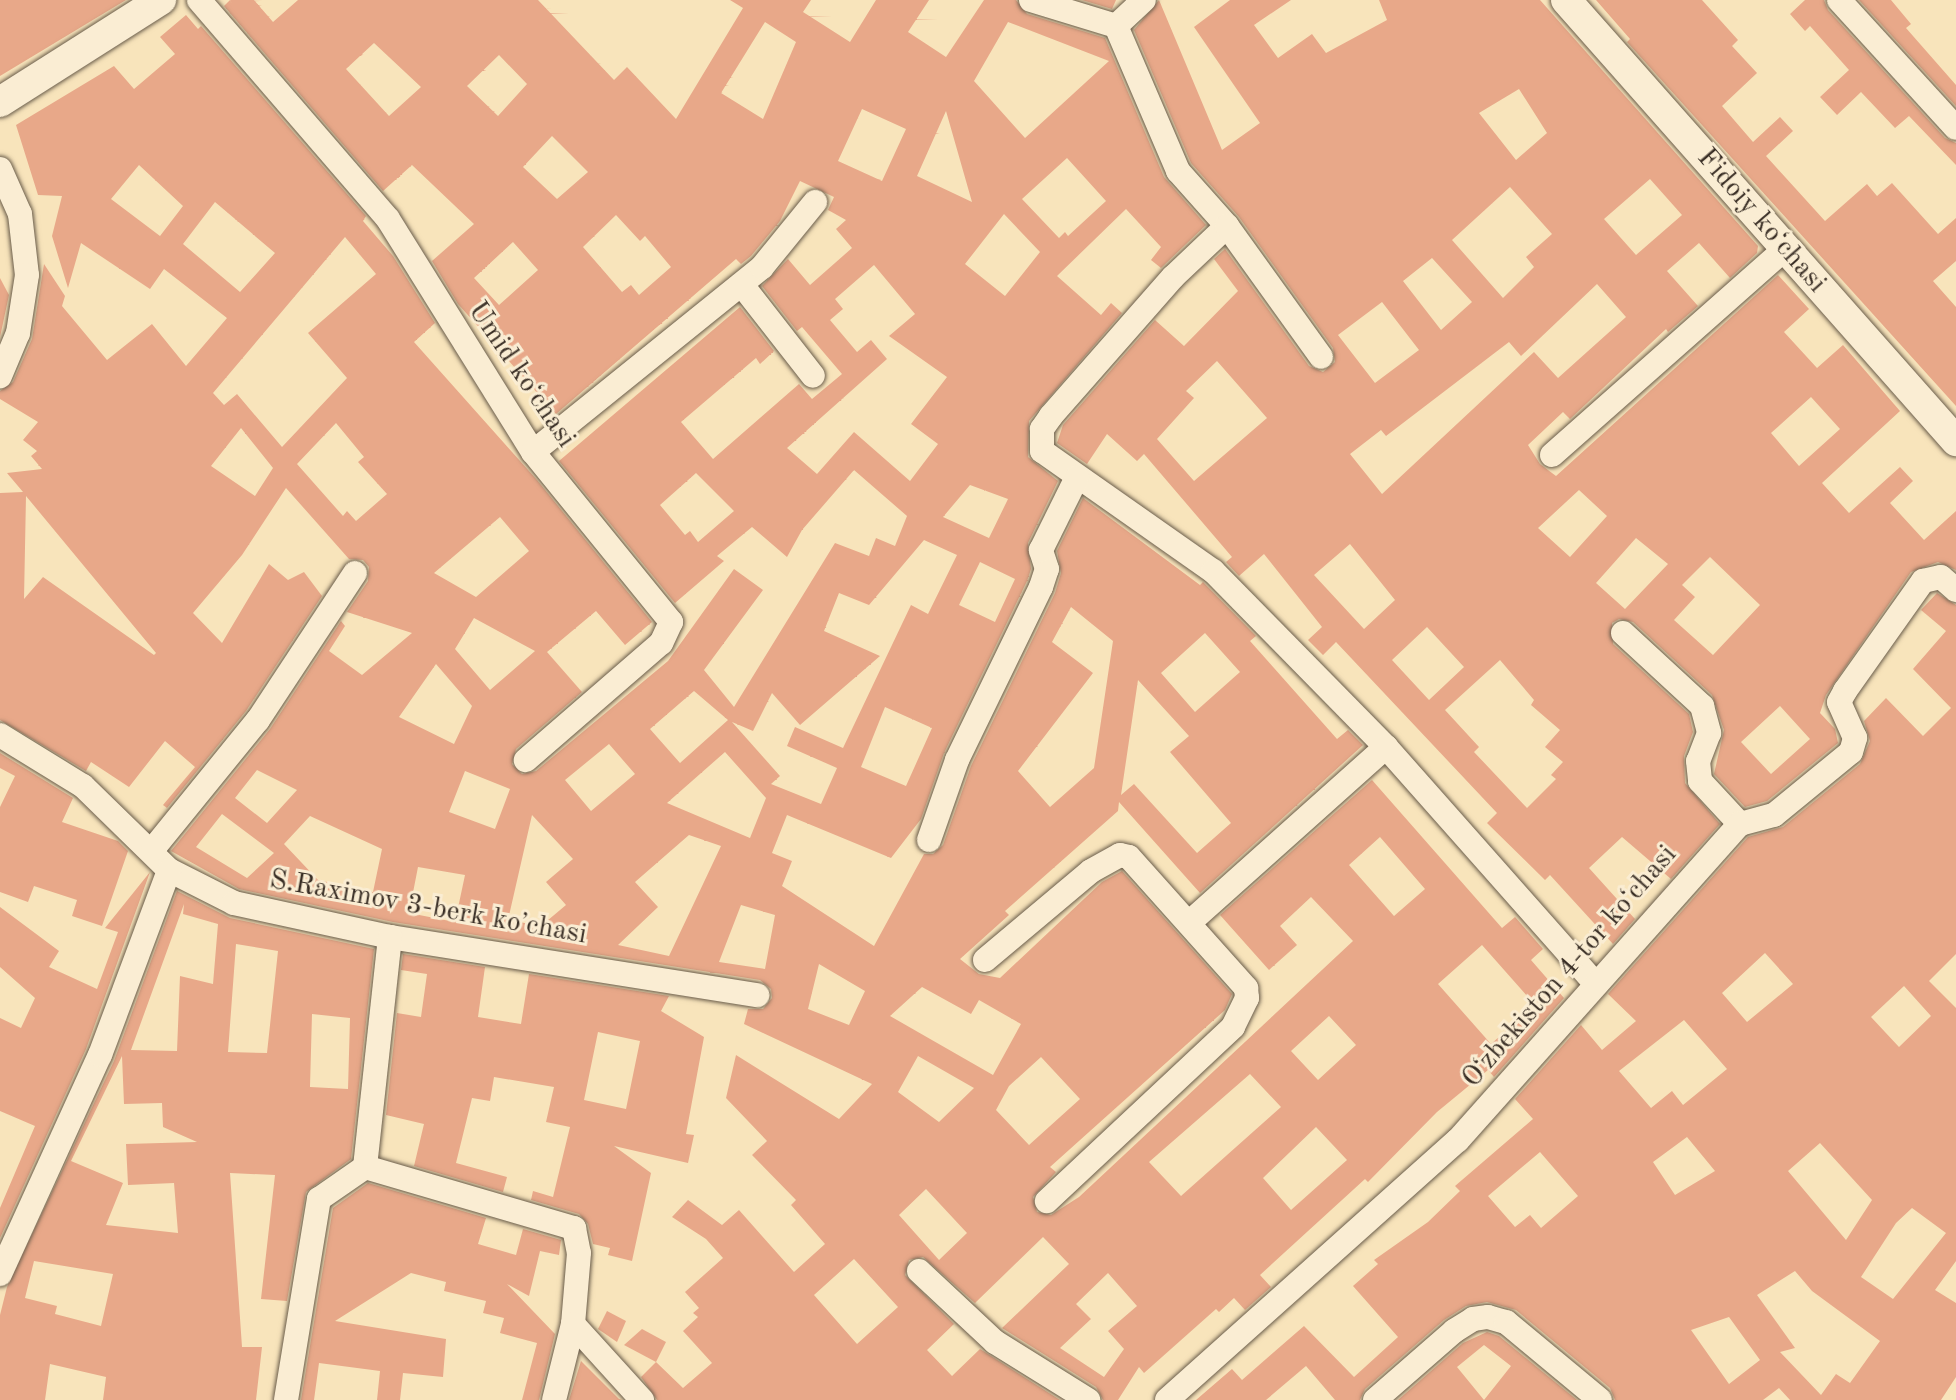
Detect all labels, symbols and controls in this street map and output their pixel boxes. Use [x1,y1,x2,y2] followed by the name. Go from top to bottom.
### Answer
[1689,142,1833,300] street label: Fidoiy koʻchasi
[460,296,582,454] street label: Umid koʻchasi
[1456,839,1684,1095] street label: Oʻzbekiston 4-tor koʻchasi
[267,864,589,952] street label: S.Raximov 3-berk koʼchasi

